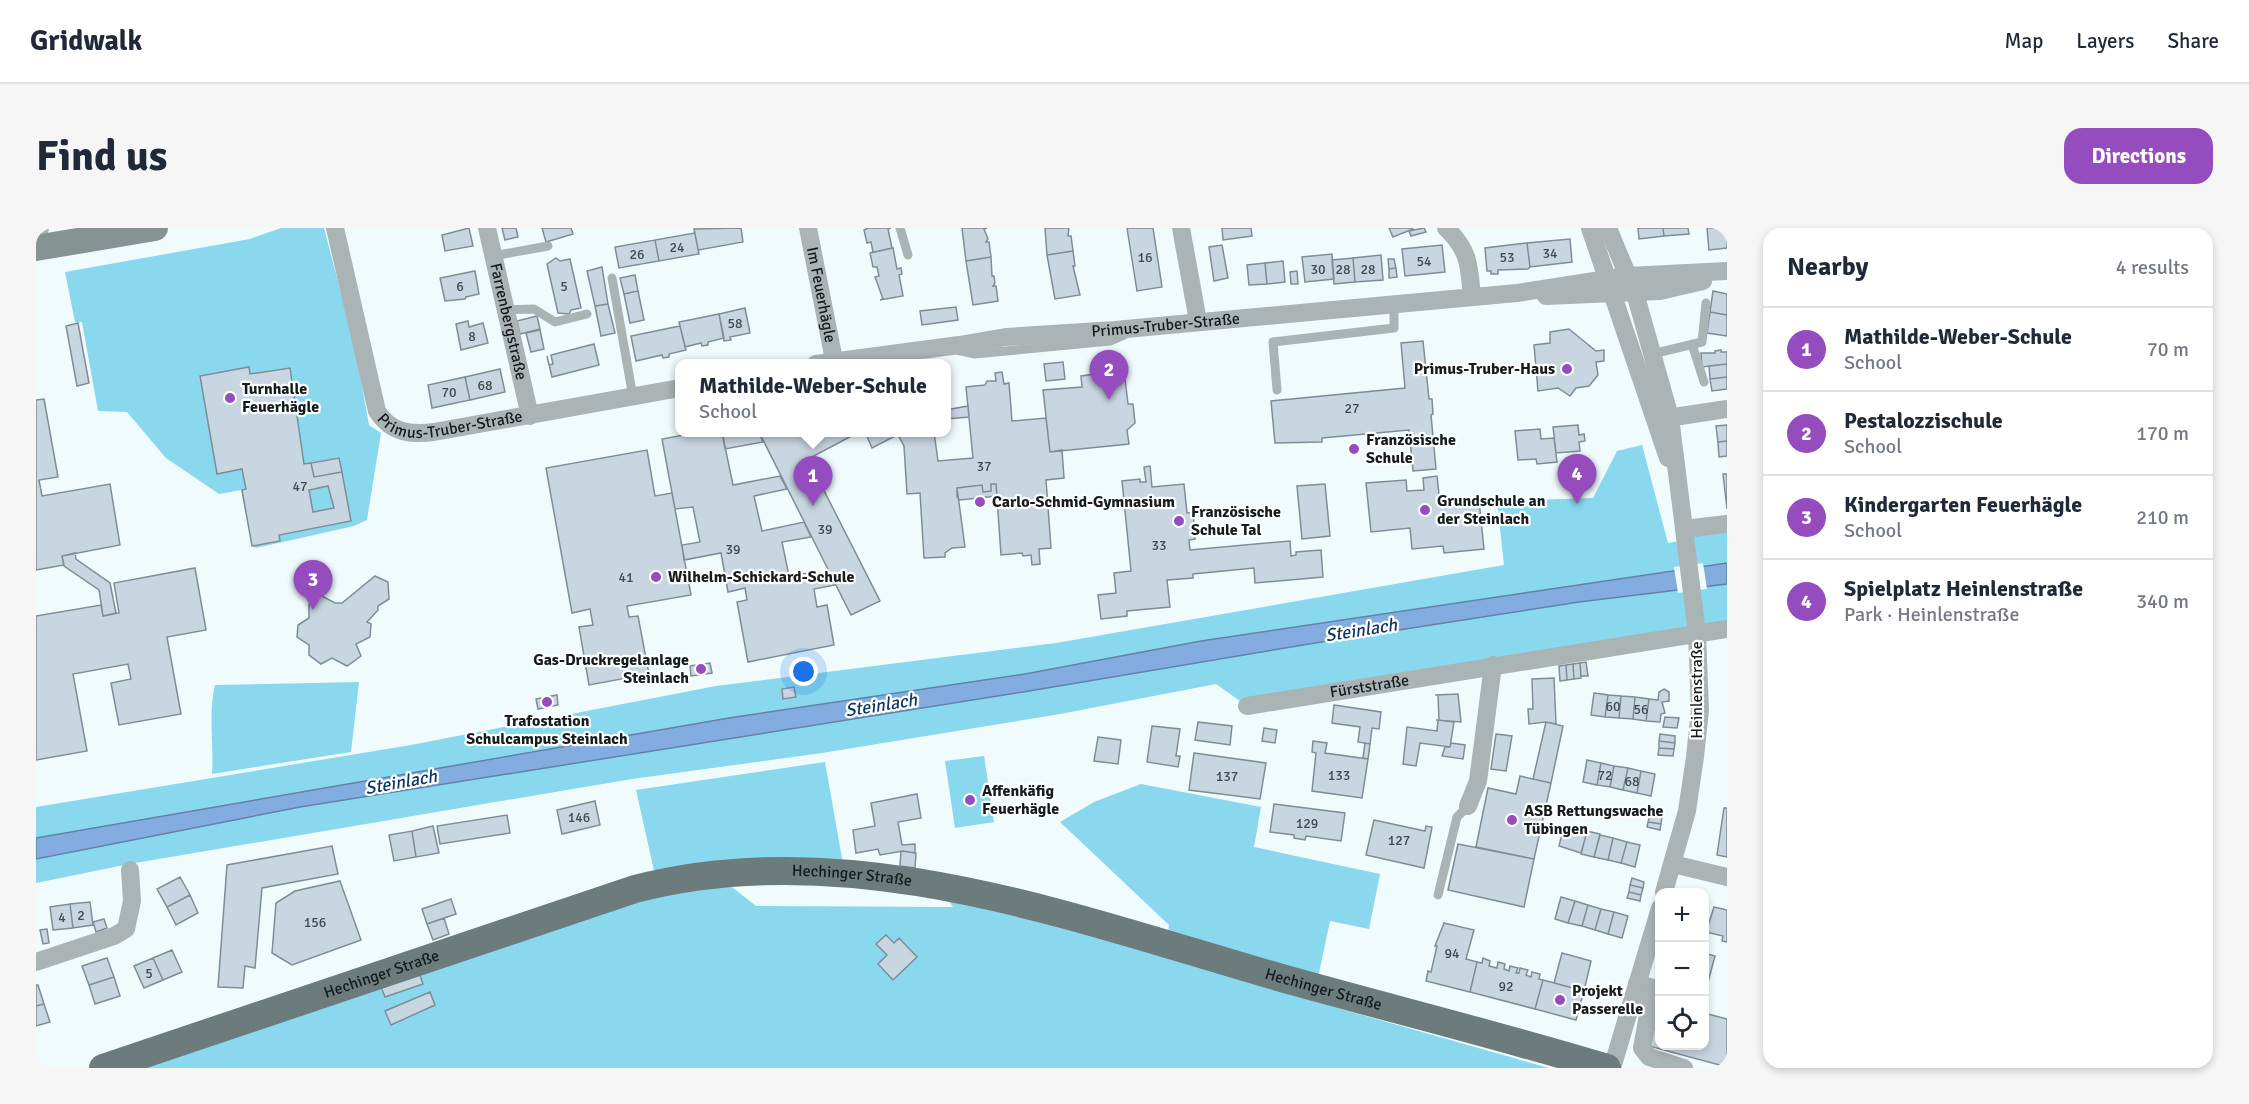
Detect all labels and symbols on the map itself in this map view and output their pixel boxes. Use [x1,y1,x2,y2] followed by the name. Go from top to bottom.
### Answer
[669,239,685,256] house number: 24
[802,245,840,344] street label: Im Feuerhägle
[1542,245,1558,262] house number: 34
[629,246,645,263] house number: 26
[1137,249,1153,266] house number: 16
[1499,249,1515,266] house number: 53
[1416,253,1432,270] house number: 54
[485,261,531,382] street label: Farrenbergstraße
[1310,261,1326,278] house number: 30
[1335,261,1351,278] house number: 28
[1360,261,1376,278] house number: 28
[456,278,464,295] house number: 6
[560,278,568,295] house number: 5
[1091,309,1241,341] street label: Primus-Truber-Straße
[727,315,743,332] house number: 58
[468,328,476,345] house number: 8
[1090,350,1128,400] pin: 2
[1414,359,1555,379] place label: Primus-Truber-Haus
[1560,362,1574,376] marker: Primus-Truber-Haus
[477,377,493,394] house number: 68
[242,379,319,417] place label: Turnhalle Feuerhägle
[441,384,457,401] house number: 70
[223,391,237,405] marker: Turnhalle Feuerhägle
[1344,400,1360,417] house number: 27
[373,406,524,443] street label: Primus-Truber-Straße
[1366,430,1456,468] place label: Französische Schule
[1347,442,1361,456] marker: Französische Schule
[1558,454,1596,504] pin: 4
[794,456,832,506] pin: 1
[976,458,992,475] house number: 37
[292,478,308,495] house number: 47
[1437,491,1546,529] place label: Grundschule an der Steinlach
[992,492,1175,512] place label: Carlo-Schmid-Gymnasium
[973,495,987,509] marker: Carlo-Schmid-Gymnasium
[1191,502,1281,540] place label: Französische Schule Tal
[1418,503,1432,517] marker: Grundschule an der Steinlach
[1172,514,1186,528] marker: Französische Schule Tal
[817,521,833,538] house number: 39
[1151,537,1167,554] house number: 33
[725,541,741,558] house number: 39
[294,560,332,610] pin: 3
[668,567,855,587] place label: Wilhelm-Schickard-Schule
[618,569,634,586] house number: 41
[649,570,663,584] marker: Wilhelm-Schickard-Schule
[1323,613,1400,647] water label: Steinlach
[1687,641,1707,739] street label: Heinlenstraße
[533,650,689,688] place label: Gas-Druckregelanlage Steinlach
[789,657,818,686] your location
[694,662,708,676] marker: Gas-Druckregelanlage Steinlach
[1328,670,1410,703] street label: Fürststraße
[843,688,920,722] water label: Steinlach
[540,695,554,709] marker: Trafostation Schulcampus Steinlach
[1605,698,1621,715] house number: 60
[1633,701,1649,718] house number: 56
[466,711,628,749] place label: Trafostation Schulcampus Steinlach
[363,765,440,799] water label: Steinlach
[1328,767,1350,784] house number: 133
[1597,767,1613,784] house number: 72
[1216,768,1238,785] house number: 137
[1624,773,1640,790] house number: 68
[982,781,1059,819] place label: Affenkäfig Feuerhägle
[963,793,977,807] marker: Affenkäfig Feuerhägle
[1524,801,1664,839] place label: ASB Rettungswache Tübingen
[568,809,590,826] house number: 146
[1505,813,1519,827] marker: ASB Rettungswache Tübingen
[1296,815,1318,832] house number: 129
[1388,832,1410,849] house number: 127
[792,861,913,891] street label: Hechinger Straße
[77,907,85,924] house number: 2
[58,909,66,926] house number: 4
[304,914,326,931] house number: 156
[1444,945,1460,962] house number: 94
[321,946,442,1003] street label: Hechinger Straße
[1263,964,1384,1015] street label: Hechinger Straße
[145,965,153,982] house number: 5
[1498,978,1514,995] house number: 92
[1572,981,1643,1019] place label: Projekt Passerelle
[1553,993,1567,1007] marker: Projekt Passerelle

